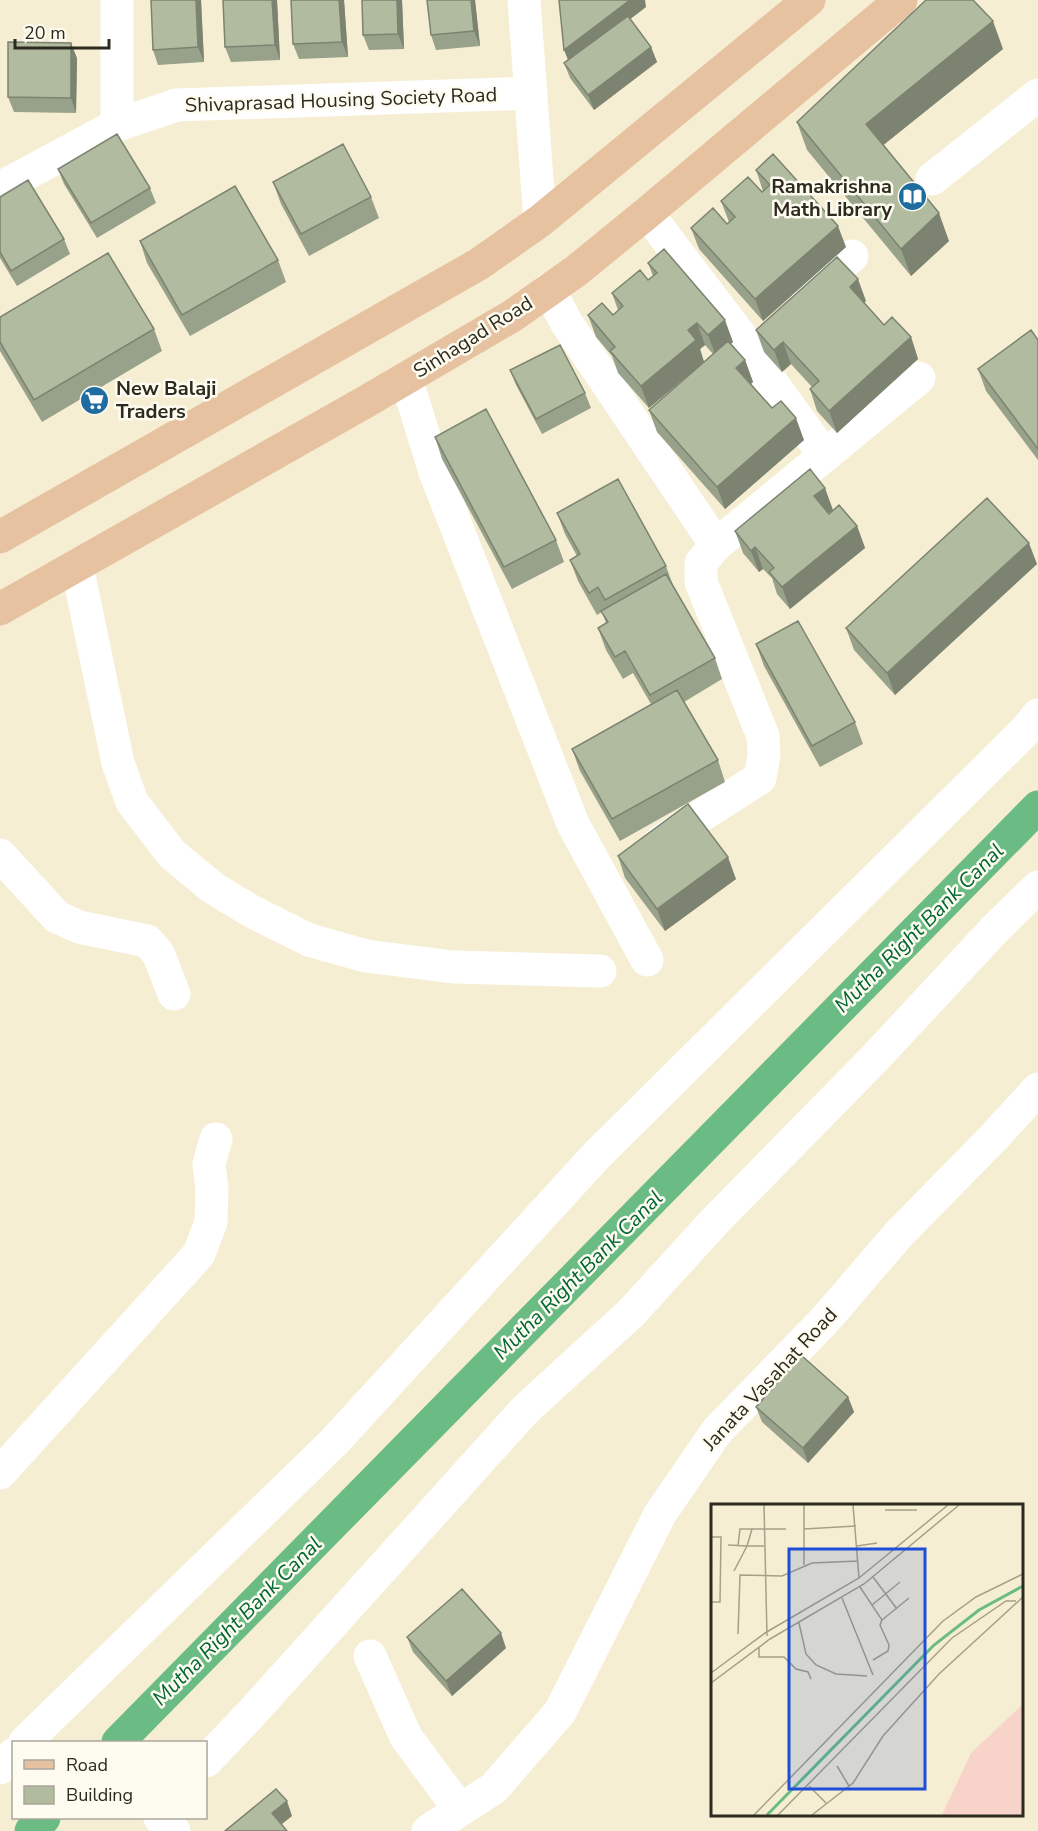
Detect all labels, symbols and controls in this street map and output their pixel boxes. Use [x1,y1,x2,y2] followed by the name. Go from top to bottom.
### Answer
[15,12,110,50] scale bar
[24,21,66,45] text: 20 m
[184,81,498,119] street label: Shivaprasad Housing Society Road
[771,173,892,223] place label: Ramakrishna Math Library
[897,181,929,213] library icon: Ramakrishna Math Library
[408,290,538,384] street label: Sinhagad Road
[116,375,216,425] place label: New Balaji Traders
[79,384,111,416] supermarket icon: New Balaji Traders
[828,837,1010,1019] water label: Mutha Right Bank Canal
[487,1184,669,1366] water label: Mutha Right Bank Canal
[696,1302,843,1457] street label: Janata Vasahat Road
[711,1504,1023,1816] inset map
[146,1530,328,1712] water label: Mutha Right Bank Canal
[12,1741,207,1819] legend
[66,1753,108,1777] text: Road
[66,1783,133,1807] text: Building

